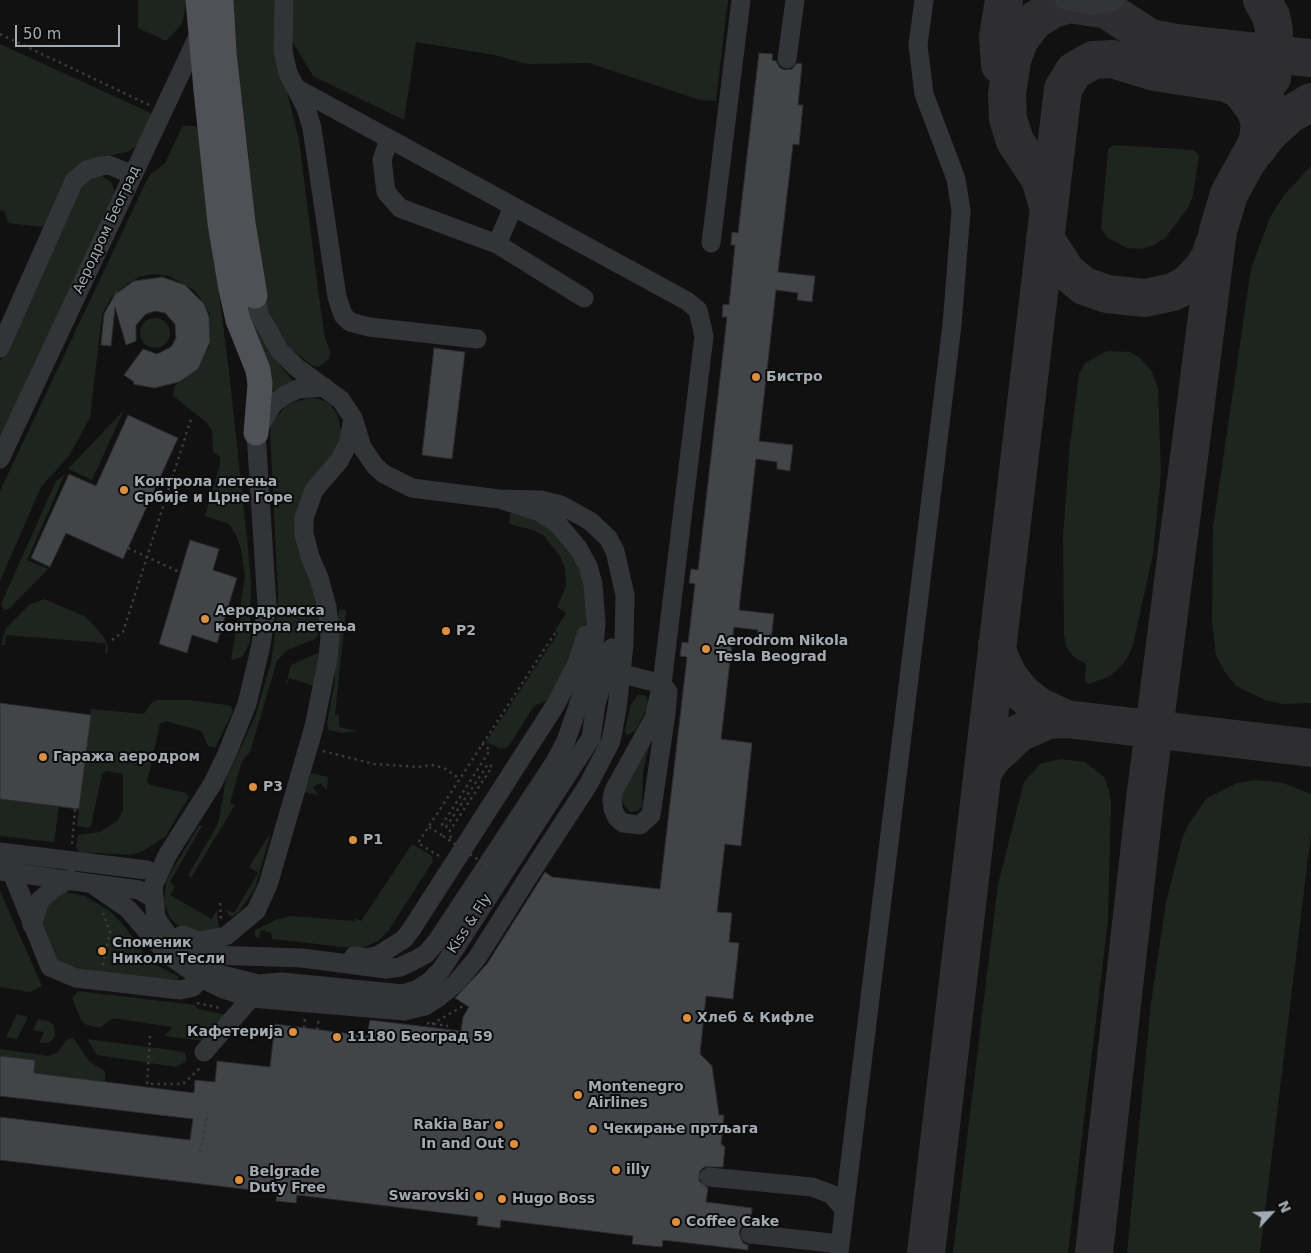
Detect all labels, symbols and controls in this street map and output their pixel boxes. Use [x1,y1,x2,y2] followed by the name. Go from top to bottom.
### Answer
[18,15,122,47] scale bar
[23,25,61,43] text: 50 m
[70,163,144,297] street label: Аеродром Београд
[766,369,823,385] place label: Бистро
[750,371,762,383] marker: Бистро
[134,474,293,507] place label: Контрола летења Србије и Црне Горе
[118,484,130,496] marker: Контрола летења Србије и Црне Горе
[215,603,356,636] place label: Аеродромска контрола летења
[199,613,211,625] marker: Аеродромска контрола летења
[456,623,476,639] place label: P2
[440,625,452,637] marker: P2
[716,633,848,666] place label: Aerodrom Nikola Tesla Beograd
[700,643,712,655] marker: Aerodrom Nikola Tesla Beograd
[53,749,200,765] place label: Гаража аеродром
[37,751,49,763] marker: Гаража аеродром
[263,779,283,795] place label: P3
[247,781,259,793] marker: P3
[363,832,383,848] place label: P1
[347,834,359,846] marker: P1
[445,891,495,957] street label: Kiss & Fly
[112,935,225,968] place label: Споменик Николи Тесли
[96,945,108,957] marker: Споменик Николи Тесли
[697,1010,814,1026] place label: Хлеб & Кифле
[681,1012,693,1024] marker: Хлеб & Кифле
[187,1024,283,1040] place label: Кафетерија
[287,1026,299,1038] marker: Кафетерија
[347,1029,493,1045] place label: 11180 Београд 59
[331,1031,343,1043] marker: 11180 Београд 59
[588,1079,684,1112] place label: Montenegro Airlines
[572,1089,584,1101] marker: Montenegro Airlines
[413,1117,489,1133] place label: Rakia Bar
[493,1119,505,1131] marker: Rakia Bar
[603,1121,758,1137] place label: Чекирање пртљага
[587,1123,599,1135] marker: Чекирање пртљага
[421,1136,504,1152] place label: In and Out
[508,1138,520,1150] marker: In and Out
[626,1162,650,1178] place label: illy
[249,1164,326,1196] place label: Belgrade Duty Free
[610,1164,622,1176] marker: illy
[233,1174,245,1186] marker: Belgrade Duty Free
[388,1188,469,1204] place label: Swarovski
[1246,1188,1296,1238] north arrow
[473,1190,485,1202] marker: Swarovski
[512,1191,595,1207] place label: Hugo Boss
[496,1193,508,1205] marker: Hugo Boss
[1275,1198,1294,1215] text: N
[686,1214,779,1230] place label: Coffee Cake
[670,1216,682,1228] marker: Coffee Cake

